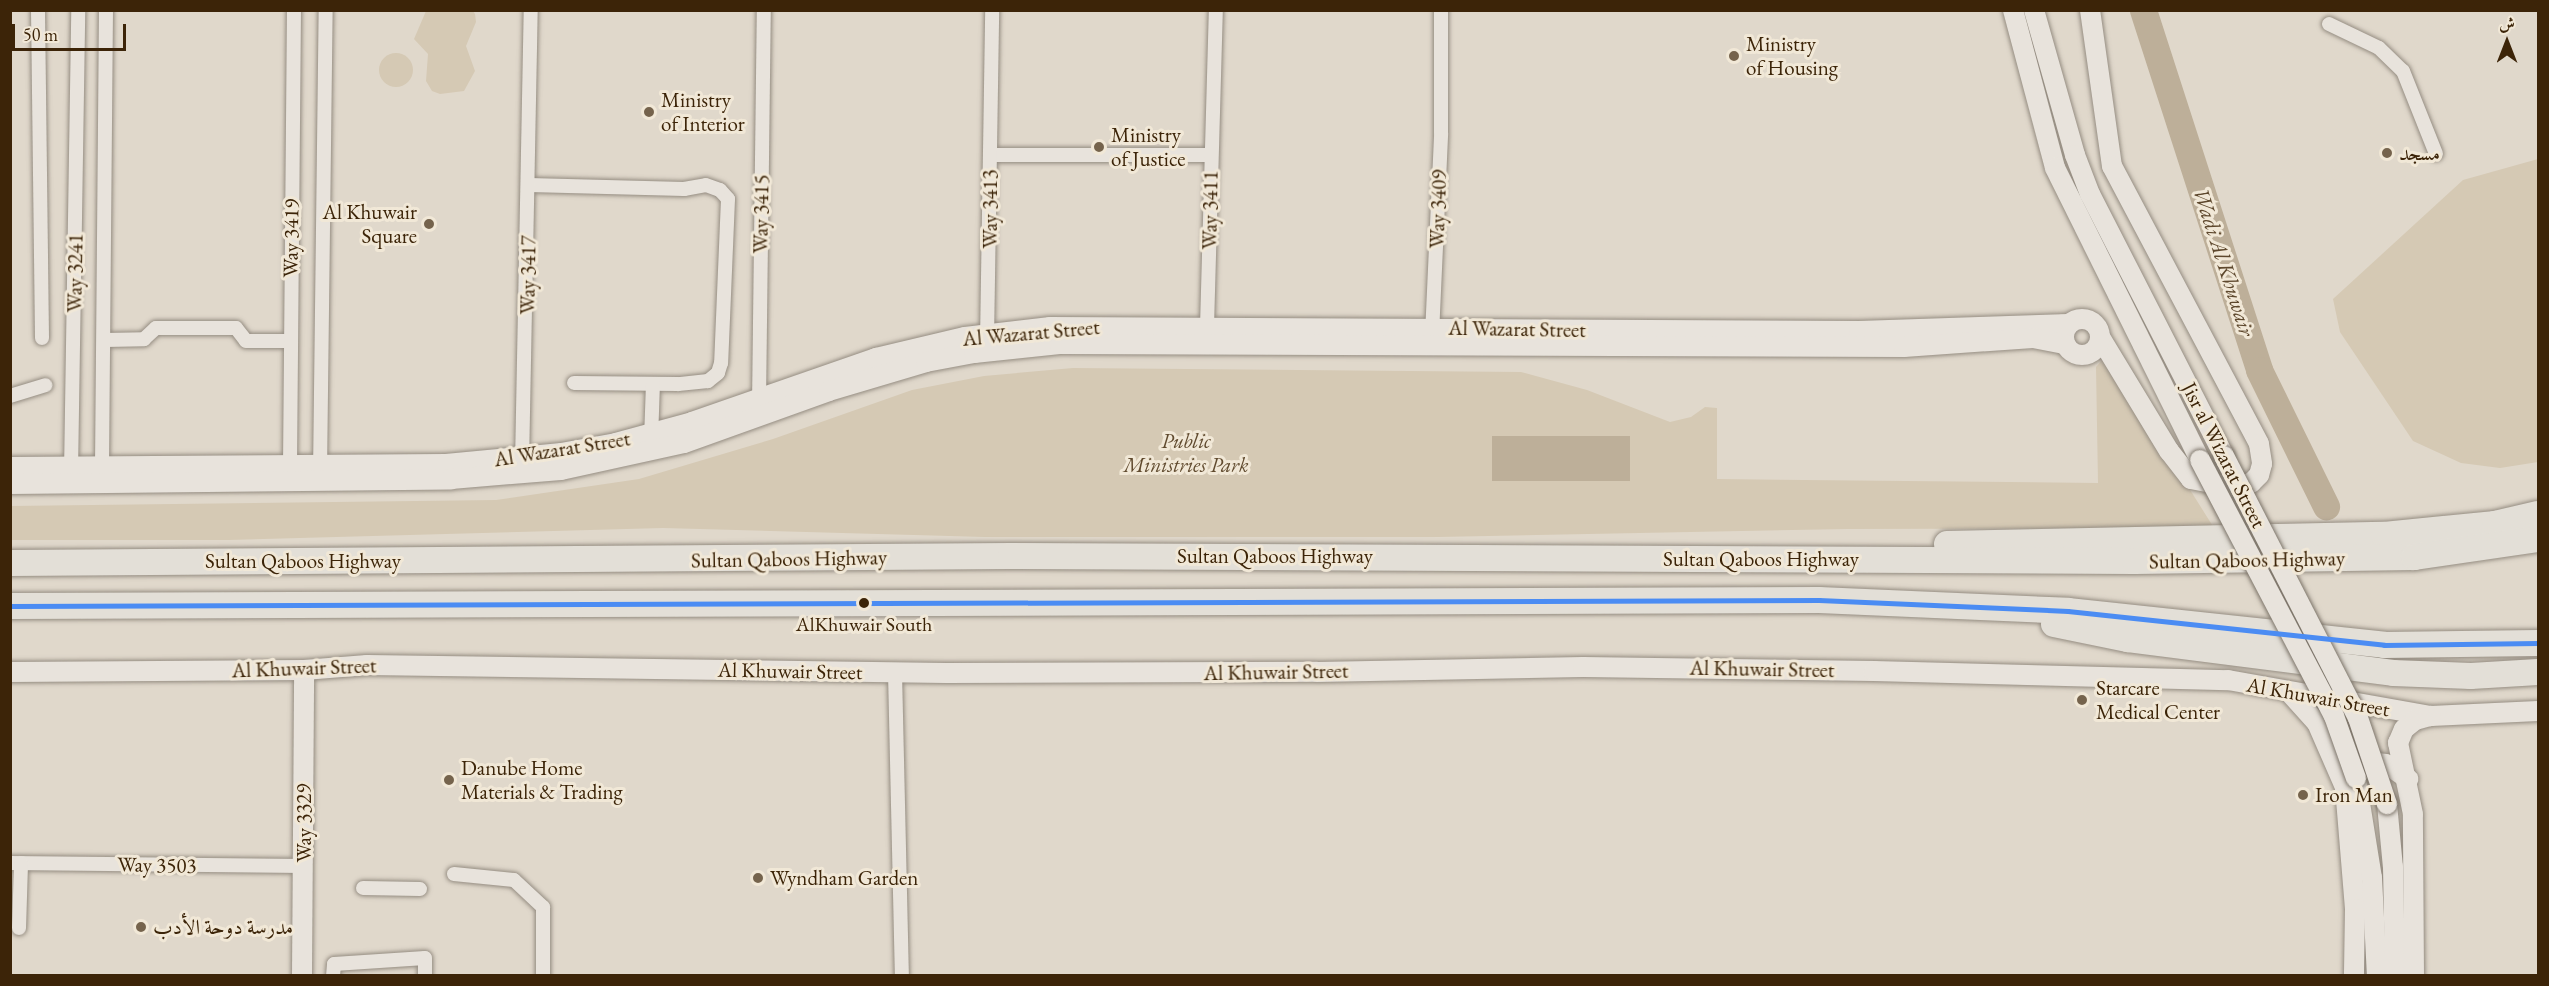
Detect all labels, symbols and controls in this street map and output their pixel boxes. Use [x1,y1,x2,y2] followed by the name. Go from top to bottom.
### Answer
[15,12,129,50] scale bar
[2477,12,2537,72] north arrow
[2499,13,2515,34] text: ش
[23,23,58,46] text: 50 m
[1746,31,1838,81] place label: Ministry of Housing
[1727,49,1741,63] marker: Ministry of Housing
[661,87,745,137] place label: Ministry of Interior
[642,105,656,119] marker: Ministry of Interior
[1111,122,1185,172] place label: Ministry of Justice
[1092,140,1106,154] marker: Ministry of Justice
[2399,140,2440,166] place label: مسجد
[2380,146,2394,160] marker: مسجد
[977,169,1003,249] street label: Way 3413
[1424,169,1452,249] street label: Way 3409
[1197,170,1223,250] street label: Way 3411
[748,174,774,254] street label: Way 3415
[2188,184,2260,340] water label: Wadi Al Khuwair
[278,198,304,278] street label: Way 3419
[322,199,417,249] place label: Al Khuwair Square
[422,217,436,231] marker: Al Khuwair Square
[62,233,88,313] street label: Way 3241
[515,235,541,315] street label: Way 3417
[961,314,1101,352] street label: Al Wazarat Street
[1448,315,1586,343] street label: Al Wazarat Street
[2176,378,2272,532] street label: Jisr al Wizarat Street
[492,426,632,472] street label: Al Wazarat Street
[1123,428,1249,478] park label: Public Ministries Park
[1177,543,1373,569] street label: Sultan Qaboos Highway
[691,545,887,573] street label: Sultan Qaboos Highway
[1663,546,1859,572] street label: Sultan Qaboos Highway
[2149,546,2345,574] street label: Sultan Qaboos Highway
[205,548,401,574] street label: Sultan Qaboos Highway
[858,597,870,609] marker: AlKhuwair South
[796,612,932,636] place label: AlKhuwair South
[231,653,377,683] street label: Al Khuwair Street
[1689,655,1835,683] street label: Al Khuwair Street
[717,657,863,685] street label: Al Khuwair Street
[1203,658,1349,686] street label: Al Khuwair Street
[2244,672,2392,722] street label: Al Khuwair Street
[2096,675,2220,725] place label: Starcare Medical Center
[2073,691,2091,709] marker: Starcare Medical Center
[461,755,623,805] place label: Danube Home Materials & Trading
[442,773,456,787] marker: Danube Home Materials & Trading
[2315,782,2393,808] place label: Iron Man
[291,783,317,863] street label: Way 3329
[2296,788,2310,802] marker: Iron Man
[117,852,197,878] street label: Way 3503
[770,865,918,891] place label: Wyndham Garden
[751,871,765,885] marker: Wyndham Garden
[153,914,293,940] place label: مدرسة دوحة الأدب
[134,920,148,934] marker: مدرسة دوحة الأدب

